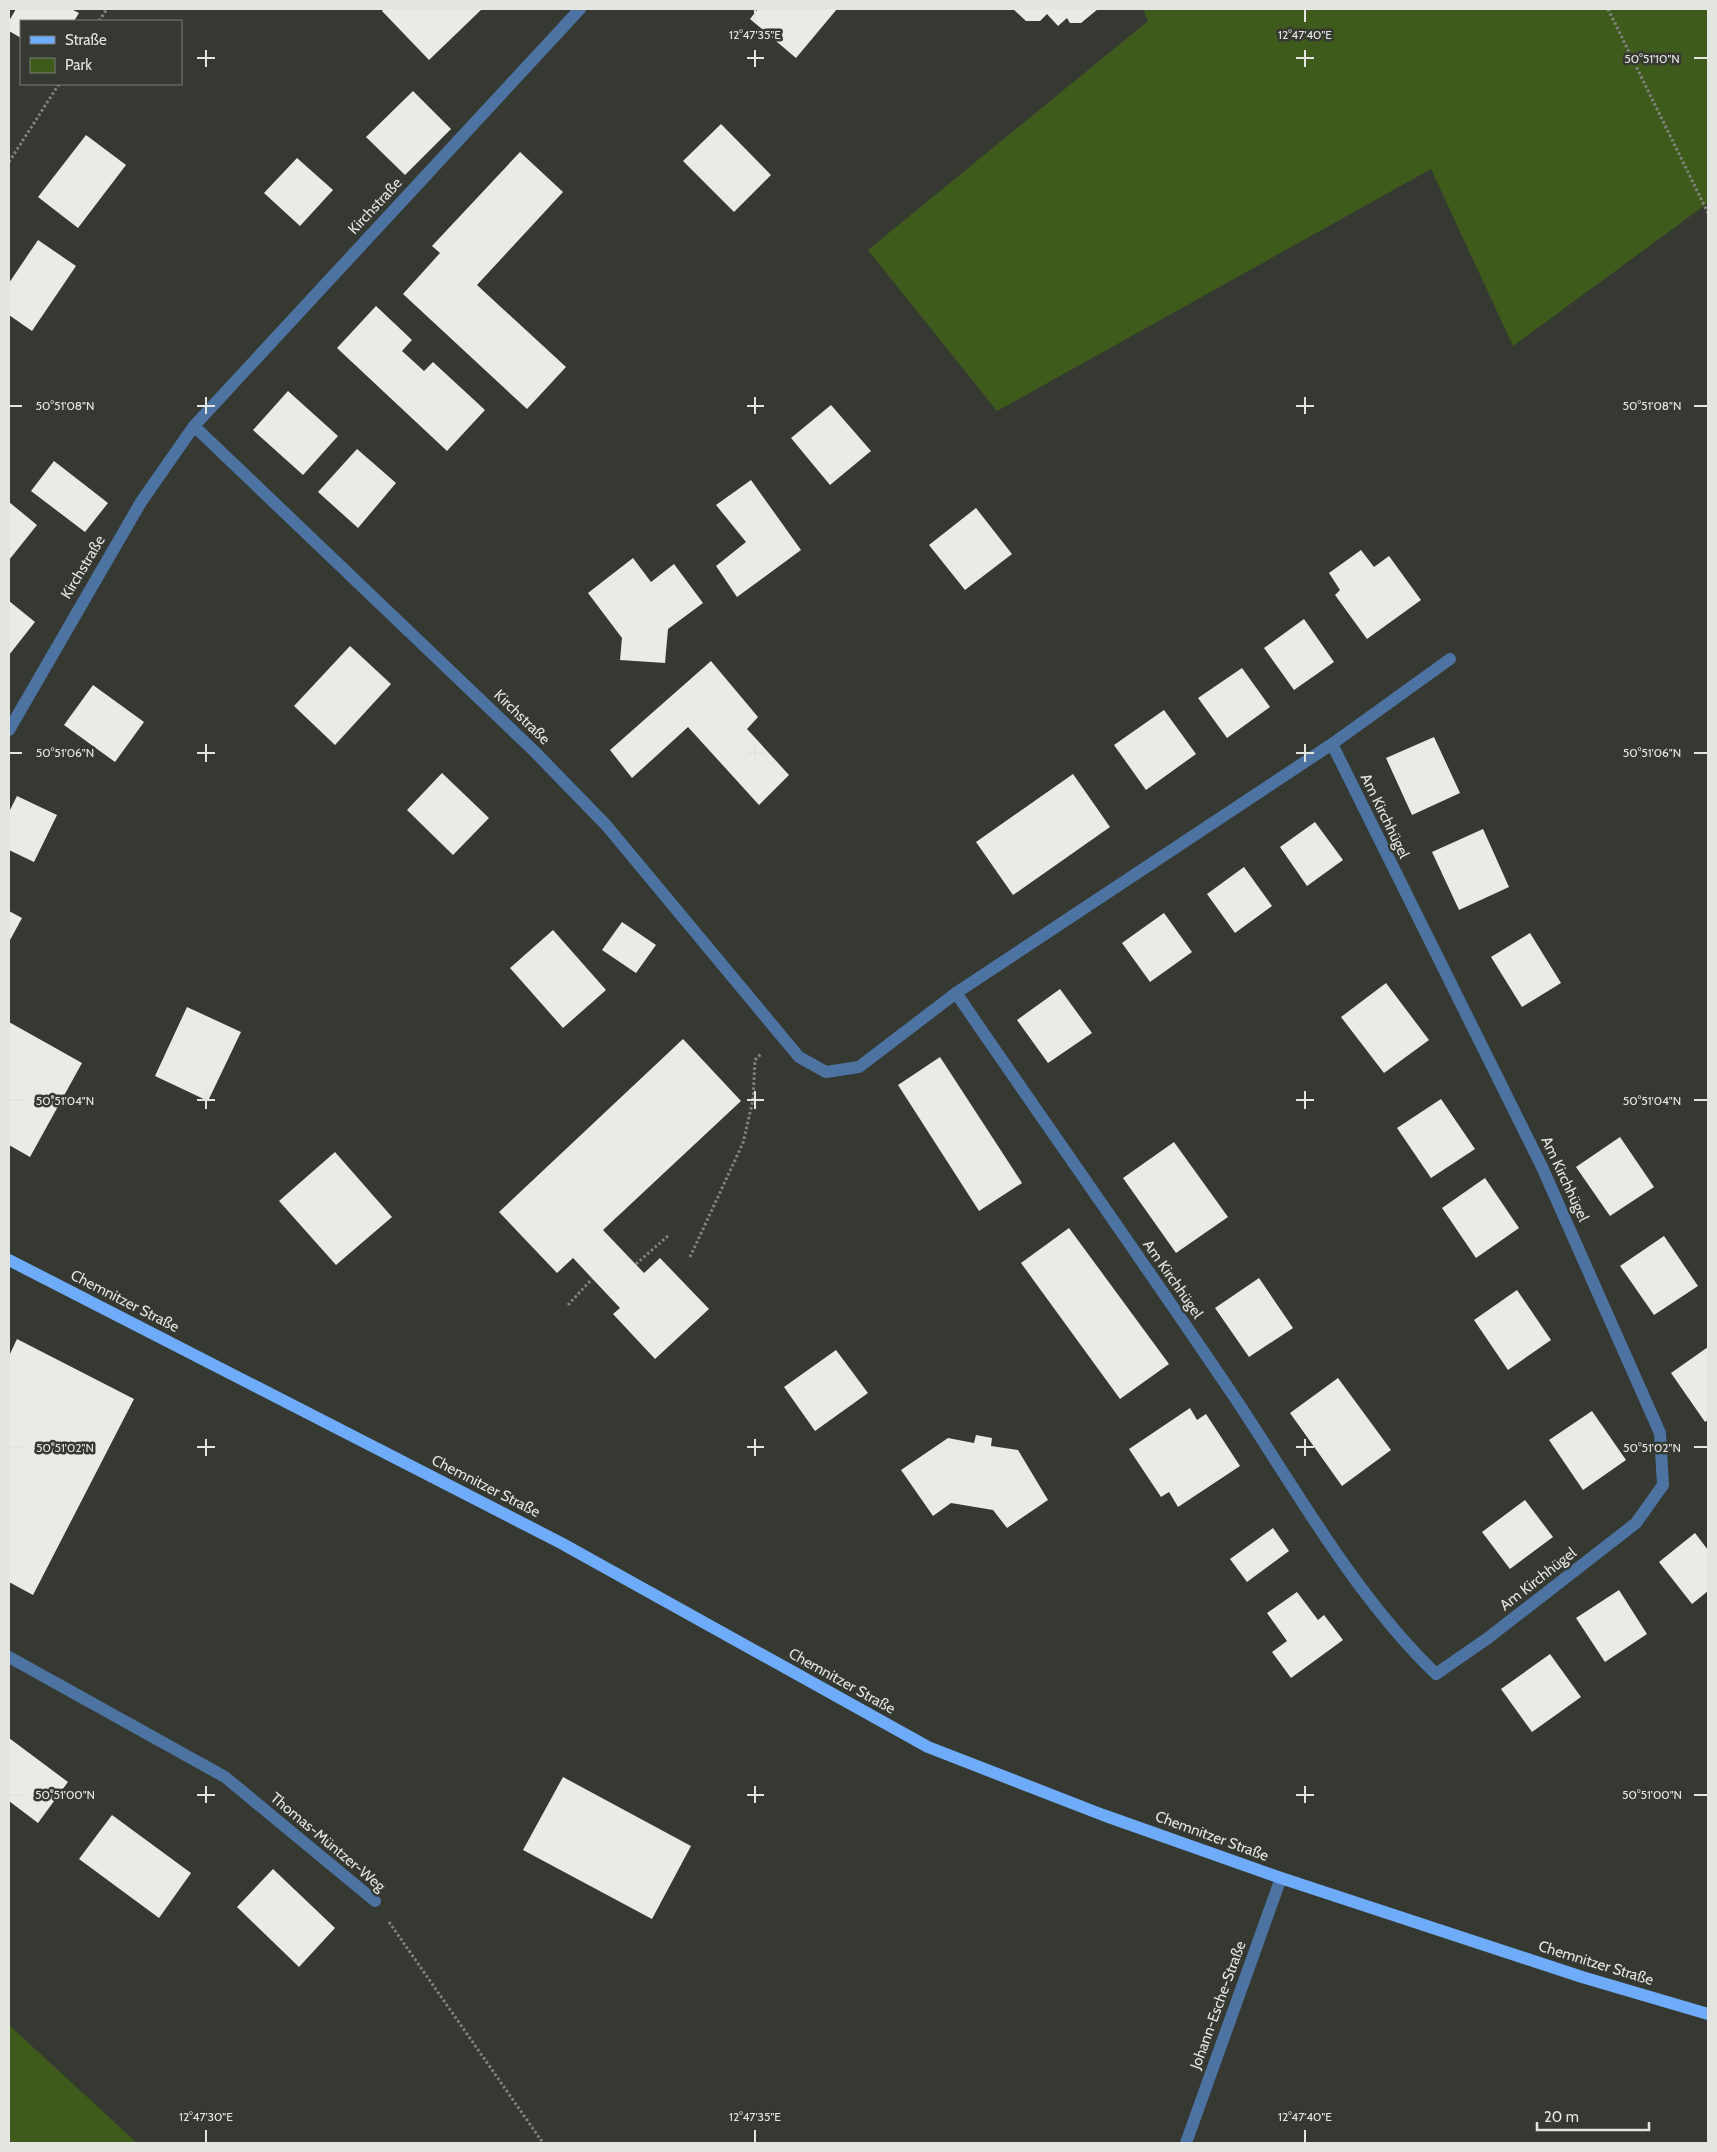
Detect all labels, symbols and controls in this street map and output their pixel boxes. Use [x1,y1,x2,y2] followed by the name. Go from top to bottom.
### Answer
[20,20,182,85] legend
[729,27,781,42] text: 12°47'35"E
[1278,27,1332,42] text: 12°47'40"E
[65,31,107,49] text: Straße
[1624,51,1680,66] text: 50°51'10"N
[65,56,92,74] text: Park
[344,174,406,238] street label: Kirchstraße
[36,398,94,413] text: 50°51'08"N
[1623,398,1681,413] text: 50°51'08"N
[57,532,109,602] street label: Kirchstraße
[490,686,554,748] street label: Kirchstraße
[36,745,94,760] text: 50°51'06"N
[1623,745,1681,760] text: 50°51'06"N
[1357,771,1413,862] street label: Am Kirchhügel
[36,1093,94,1108] text: 50°51'04"N
[1623,1093,1681,1108] text: 50°51'04"N
[1537,1134,1593,1225] street label: Am Kirchhügel
[1139,1236,1207,1322] street label: Am Kirchhügel
[68,1266,182,1336] street label: Chemnitzer Straße
[36,1440,94,1455] text: 50°51'02"N
[1623,1440,1681,1455] text: 50°51'02"N
[429,1451,543,1521] street label: Chemnitzer Straße
[1496,1543,1580,1614] street label: Am Kirchhügel
[786,1644,899,1718] street label: Chemnitzer Straße
[35,1787,95,1802] text: 50°51'00"N
[1622,1787,1682,1802] text: 50°51'00"N
[267,1789,389,1896] street label: Thomas-Müntzer-Weg
[1153,1807,1271,1865] street label: Chemnitzer Straße
[1536,1937,1656,1989] street label: Chemnitzer Straße
[1186,1938,1250,2073] street label: Johann-Esche-Straße
[1537,2100,1650,2132] scale bar
[1544,2108,1579,2126] text: 20 m
[179,2109,233,2124] text: 12°47'30"E
[729,2109,781,2124] text: 12°47'35"E
[1278,2109,1332,2124] text: 12°47'40"E

